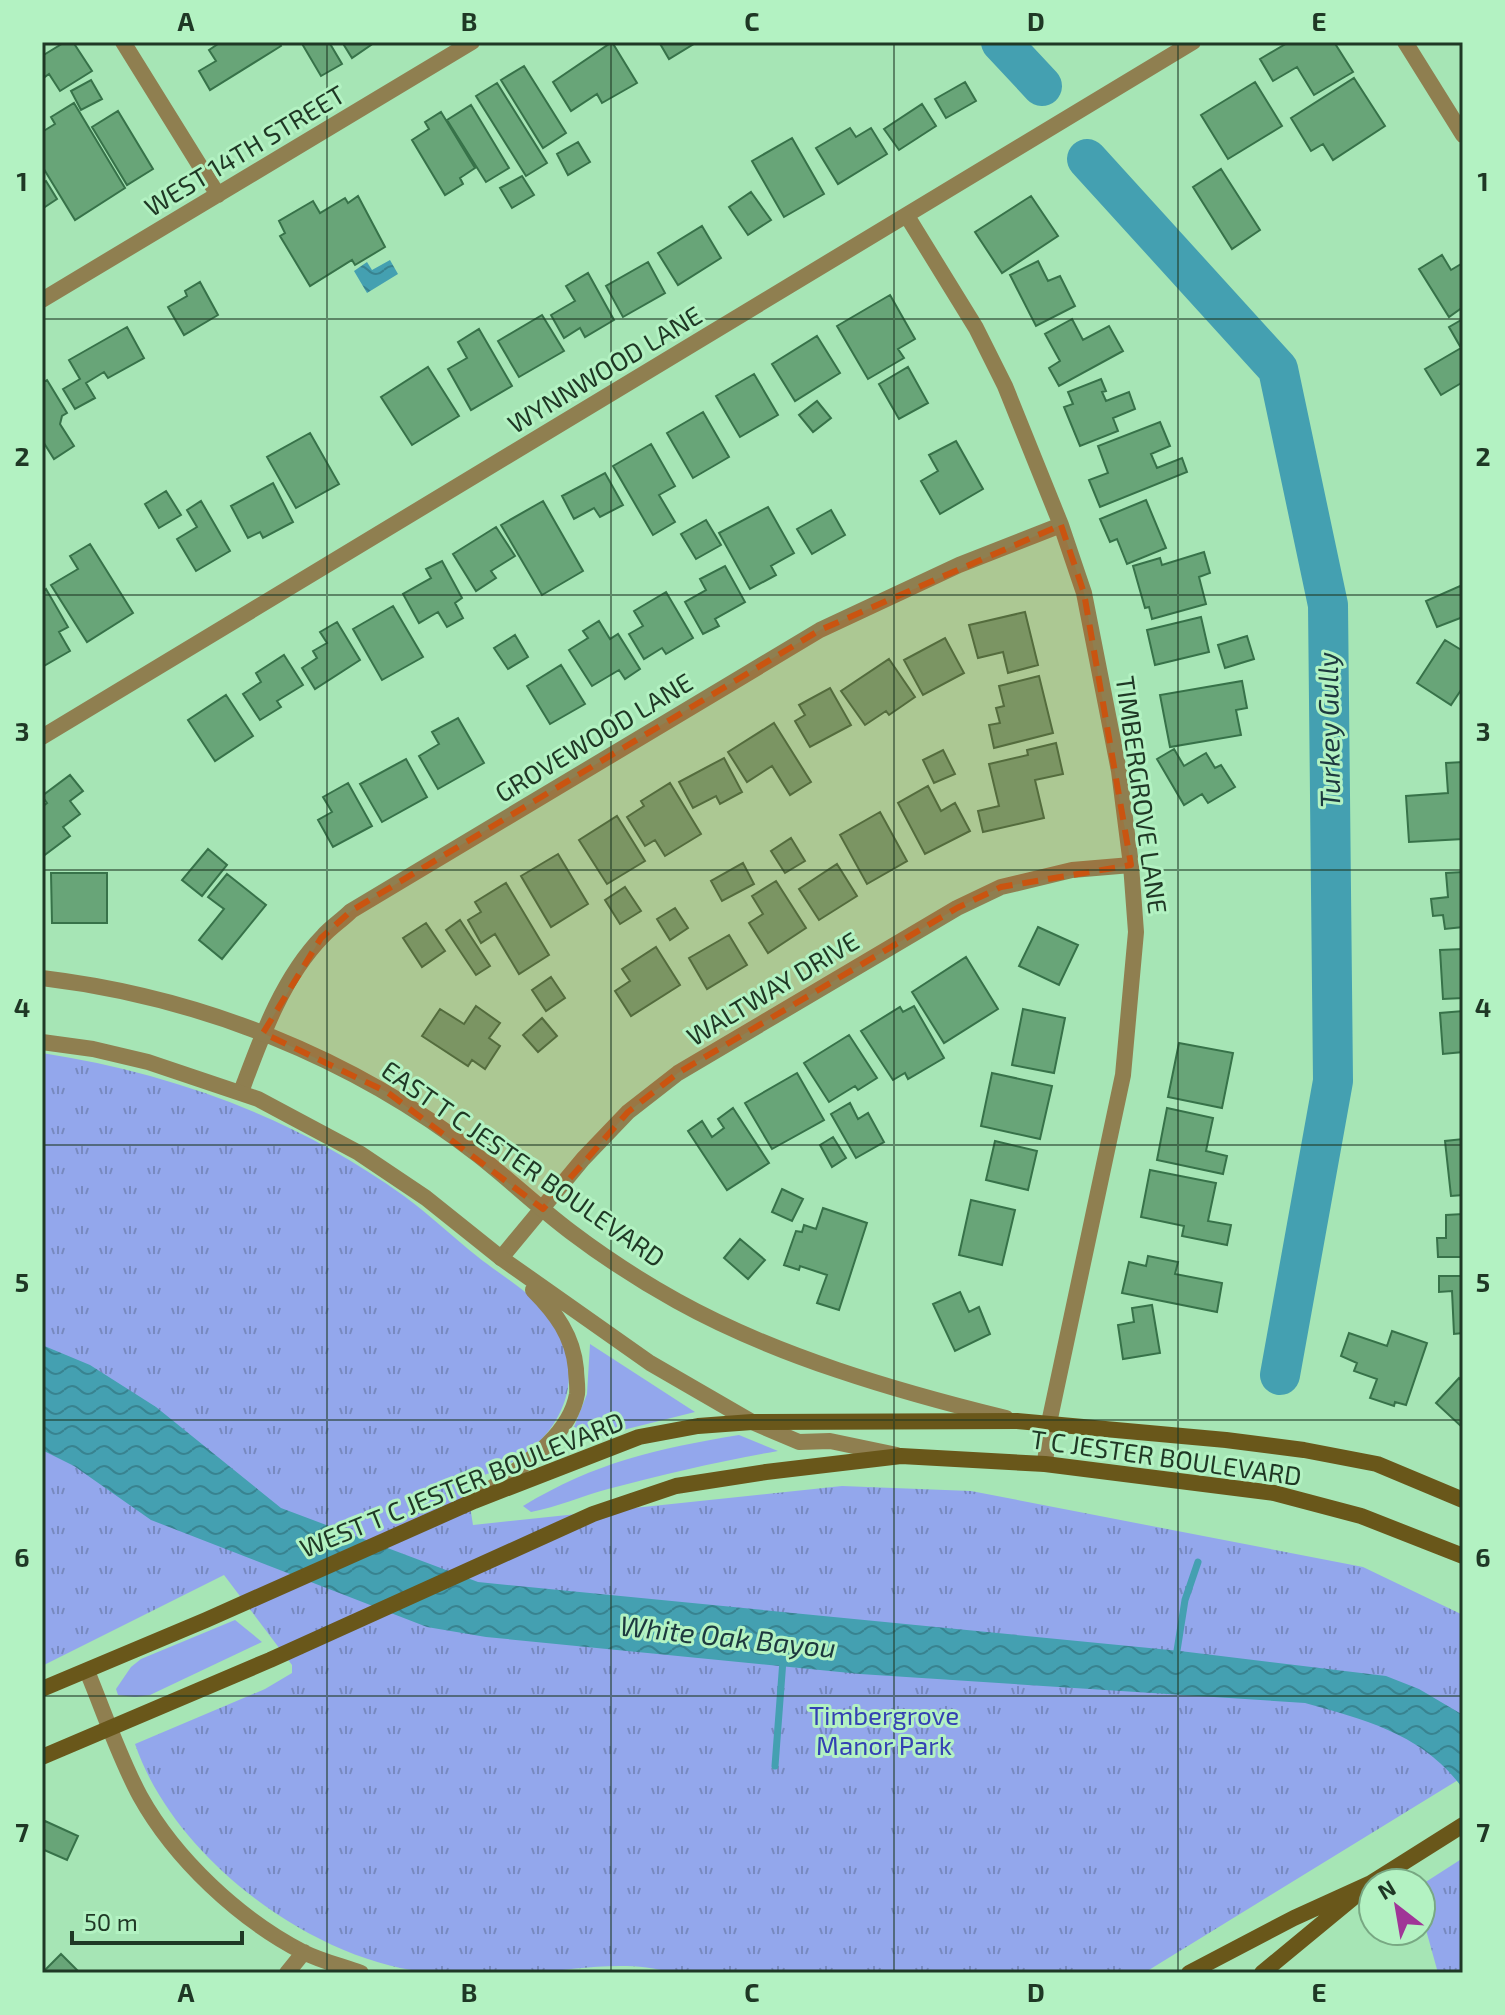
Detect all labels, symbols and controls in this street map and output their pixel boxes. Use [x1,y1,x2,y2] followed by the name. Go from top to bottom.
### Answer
[178,5,195,36] text: A
[461,5,477,36] text: B
[744,5,760,36] text: C
[1027,5,1045,36] text: D
[1311,5,1327,36] text: E
[138,78,350,222] street label: WEST 14TH STREET
[16,165,28,196] text: 1
[1477,165,1489,196] text: 1
[502,299,707,439] street label: WYNNWOOD LANE
[14,440,30,471] text: 2
[1475,440,1491,471] text: 2
[1310,652,1346,808] water label: Turkey Gully
[489,666,698,808] street label: GROVEWOOD LANE
[1110,674,1175,916] street label: TIMBERGROVE LANE
[15,715,29,746] text: 3
[1476,715,1490,746] text: 3
[681,924,864,1051] street label: WALTWAY DRIVE
[14,991,30,1022] text: 4
[1475,991,1491,1022] text: 4
[376,1053,671,1272] street label: EAST T C JESTER BOULEVARD
[15,1266,29,1297] text: 5
[1476,1266,1490,1297] text: 5
[295,1404,628,1563] street label: WEST T C JESTER BOULEVARD
[1029,1422,1304,1491] street label: T C JESTER BOULEVARD
[14,1541,30,1572] text: 6
[1475,1541,1491,1572] text: 6
[618,1608,838,1664] water label: White Oak Bayou
[809,1699,959,1760] park label: Timbergrove Manor Park
[15,1816,29,1847] text: 7
[1476,1816,1490,1847] text: 7
[1357,1867,1437,1947] north arrow
[1373,1874,1400,1904] text: N
[72,1895,242,1945] scale bar
[84,1907,138,1936] text: 50 m
[178,1976,195,2007] text: A
[461,1976,477,2007] text: B
[744,1976,760,2007] text: C
[1027,1976,1045,2007] text: D
[1311,1976,1327,2007] text: E

